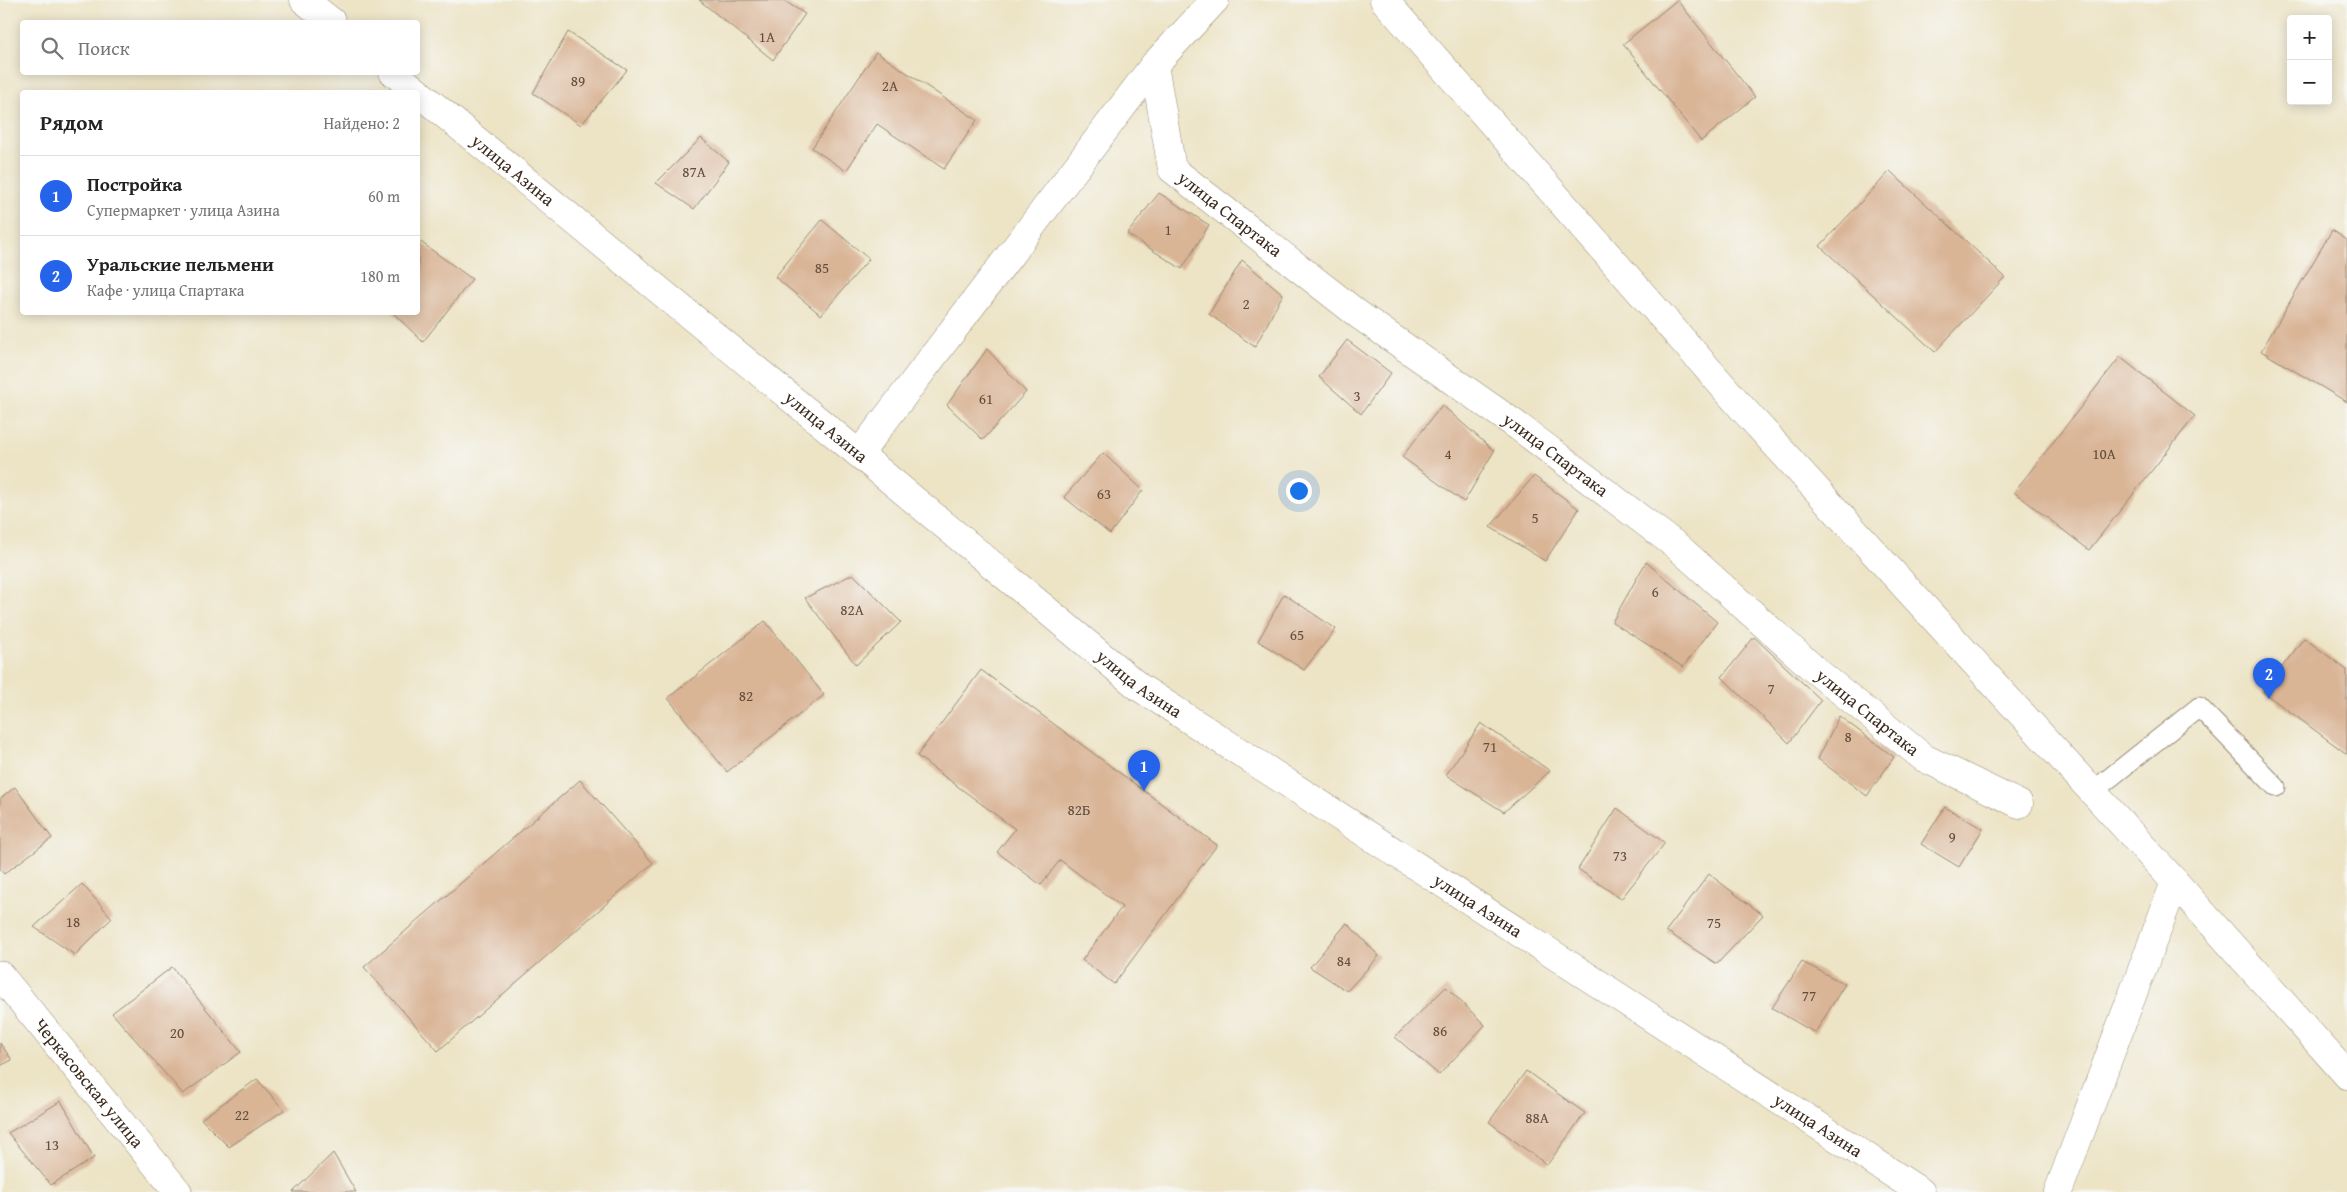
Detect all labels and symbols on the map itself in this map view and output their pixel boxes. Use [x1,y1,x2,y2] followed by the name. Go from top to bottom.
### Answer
[759,26,775,47] house number: 1А
[571,70,585,91] house number: 89
[882,75,898,96] house number: 2А
[465,127,561,213] street label: улица Азина
[682,161,706,182] house number: 87А
[1171,164,1289,264] street label: улица Спартака
[1164,219,1172,240] house number: 1
[815,257,829,278] house number: 85
[1242,293,1250,314] house number: 2
[778,384,874,469] street label: улица Азина
[1353,385,1361,406] house number: 3
[979,388,993,409] house number: 61
[1497,405,1615,503] street label: улица Спартака
[1444,443,1452,464] house number: 4
[2092,443,2116,464] house number: 10А
[1286,478,1312,504] your location
[1097,483,1111,504] house number: 63
[1531,507,1539,528] house number: 5
[1651,581,1659,602] house number: 6
[840,599,864,620] house number: 82А
[1290,624,1304,645] house number: 65
[1090,642,1188,725] street label: улица Азина
[2253,658,2285,699] pin: 2
[1810,661,1926,762] street label: улица Спартака
[1767,678,1775,699] house number: 7
[739,685,753,706] house number: 82
[1844,726,1852,747] house number: 8
[1483,736,1497,757] house number: 71
[1128,750,1160,791] pin: 1
[1068,799,1090,820] house number: 82Б
[1948,826,1956,847] house number: 9
[1613,845,1627,866] house number: 73
[1427,866,1528,944] street label: улица Азина
[66,911,80,932] house number: 18
[1707,912,1721,933] house number: 75
[1337,950,1351,971] house number: 84
[1802,985,1816,1006] house number: 77
[28,1012,151,1154] street label: Черкасовская улица
[1433,1020,1447,1041] house number: 86
[170,1022,184,1043] house number: 20
[1768,1086,1868,1164] street label: улица Азина
[235,1104,249,1125] house number: 22
[1525,1107,1549,1128] house number: 88А
[45,1134,59,1155] house number: 13

